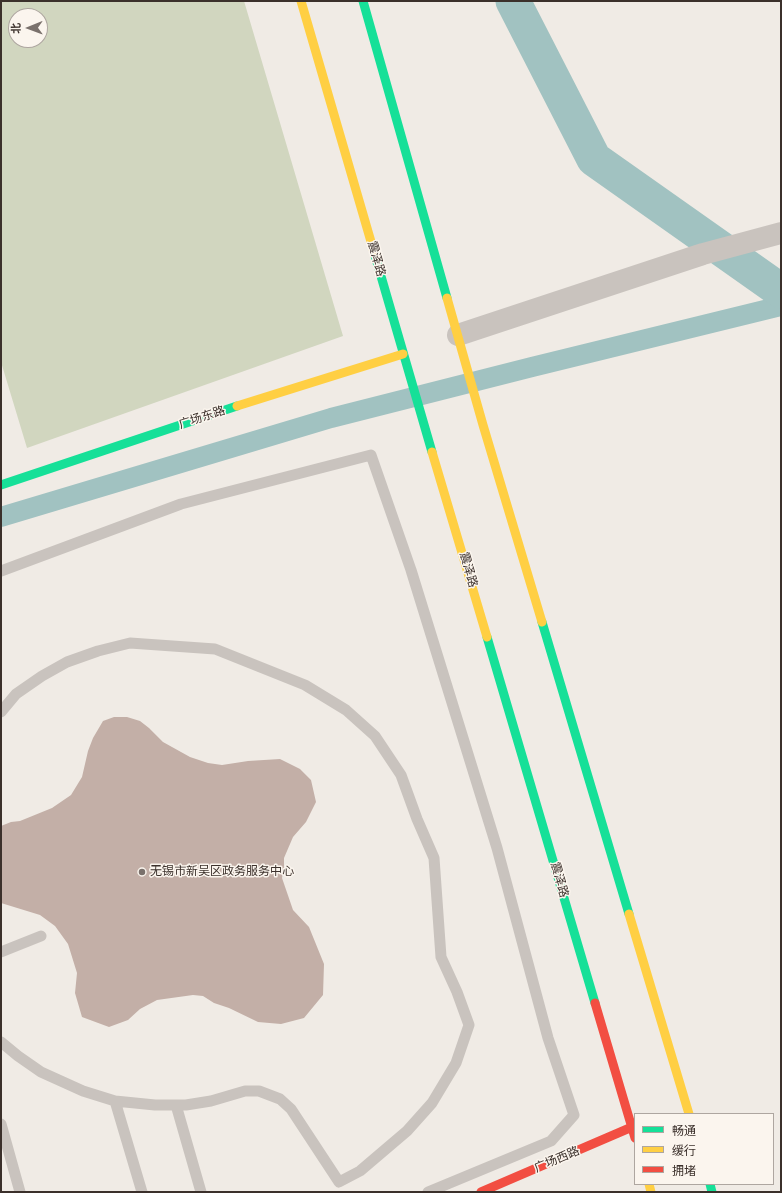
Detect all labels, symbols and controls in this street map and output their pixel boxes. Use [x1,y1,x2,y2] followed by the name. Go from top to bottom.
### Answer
[8,8,48,48] north arrow
[10,23,23,34] text: 北
[364,240,388,278] street label: 震泽路
[177,404,227,432] street label: 广场东路
[456,551,480,589] street label: 震泽路
[547,861,571,899] street label: 震泽路
[150,865,294,879] place label: 无锡市新吴区政务服务中心
[137,867,147,877] marker: 无锡市新吴区政务服务中心
[634,1113,774,1185] legend
[672,1124,696,1138] text: 畅通
[532,1144,582,1176] street label: 广场西路
[672,1144,696,1158] text: 缓行
[672,1164,696,1178] text: 拥堵

